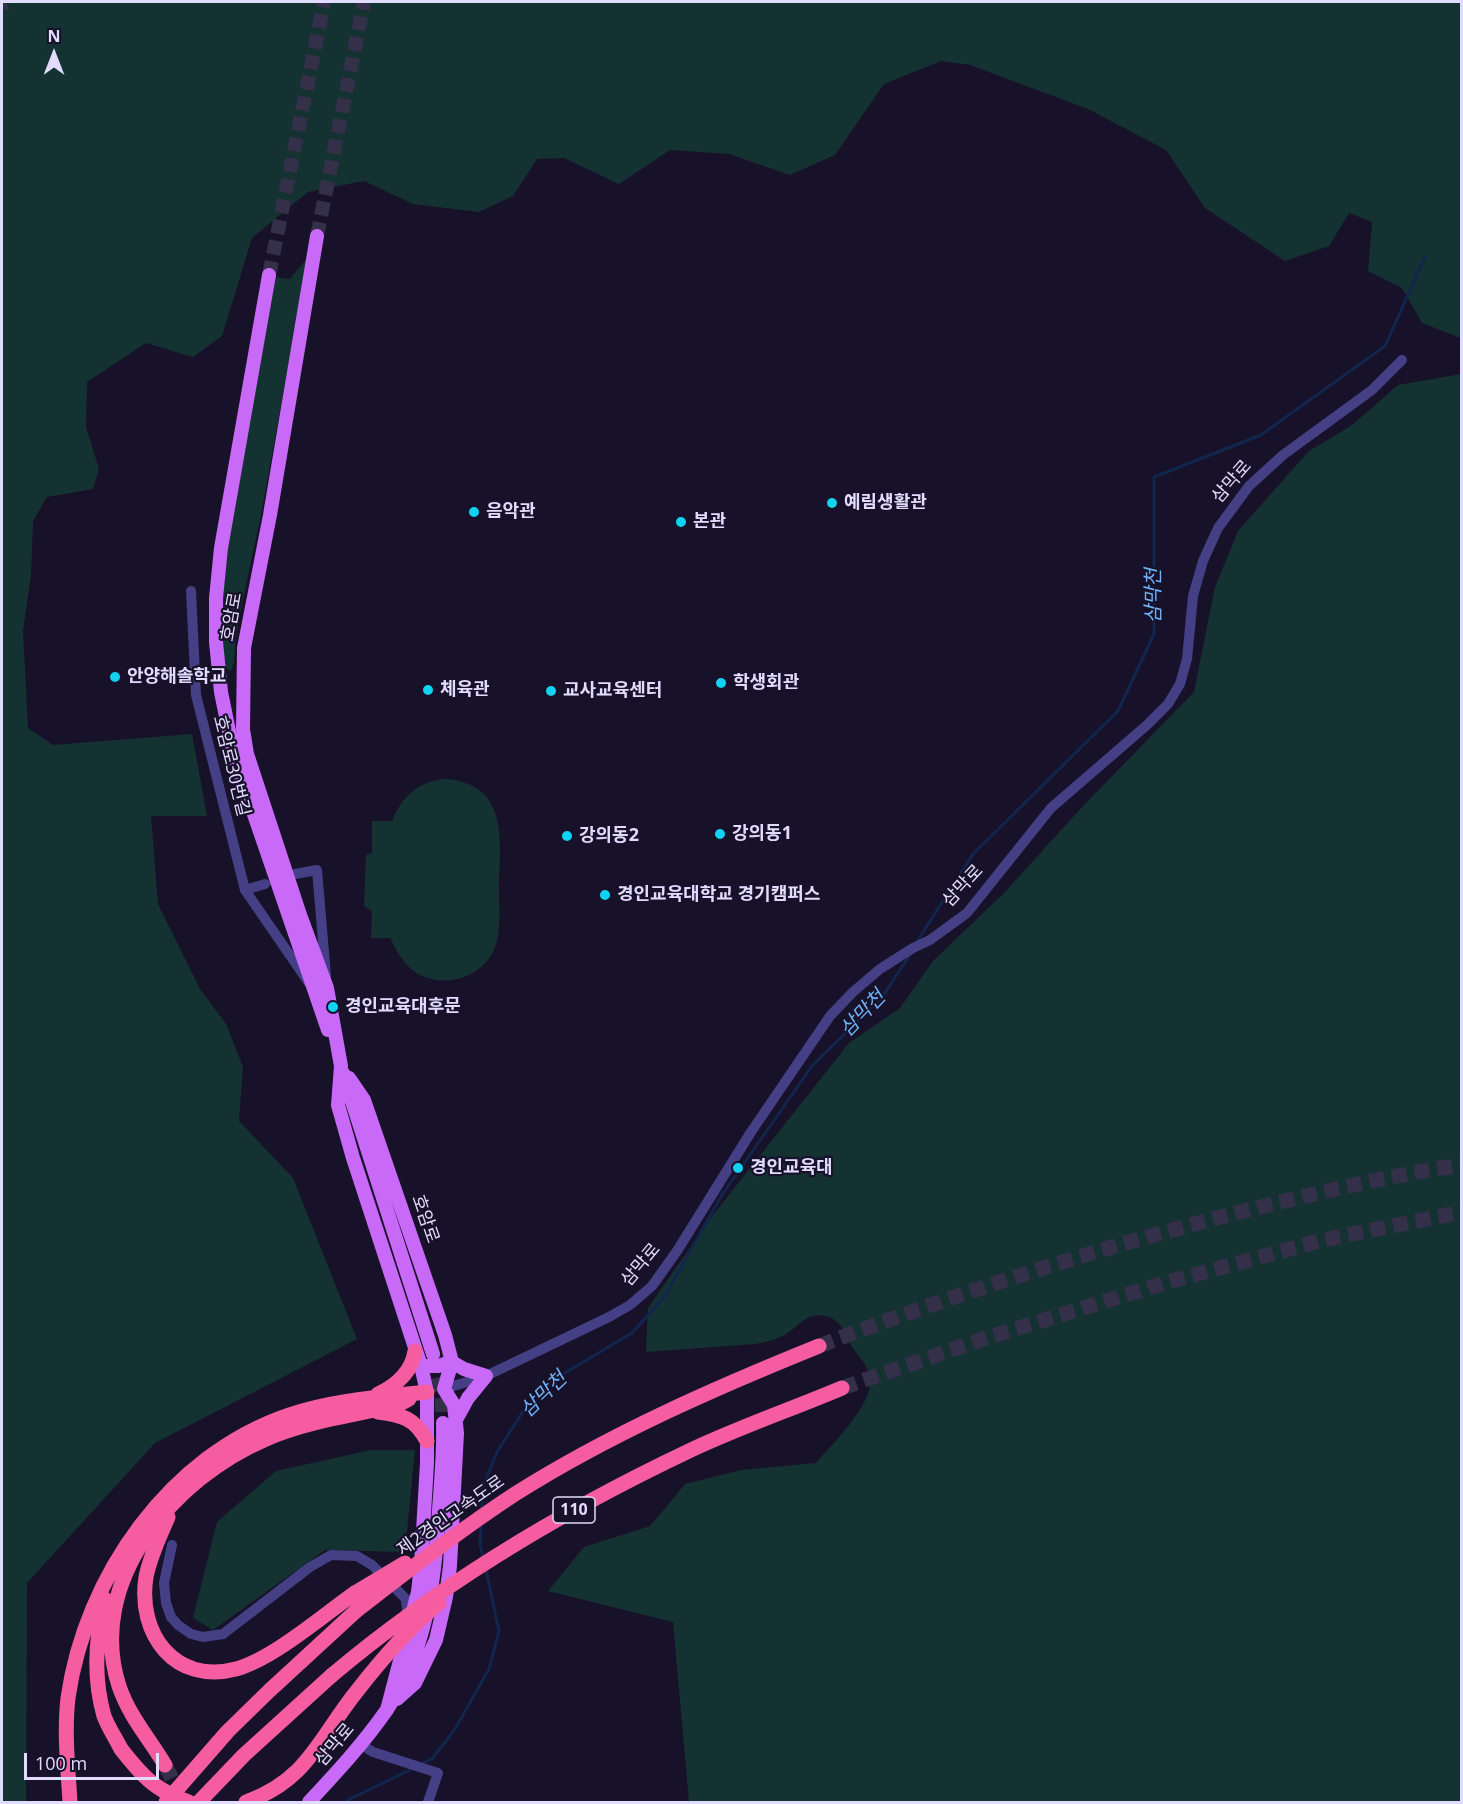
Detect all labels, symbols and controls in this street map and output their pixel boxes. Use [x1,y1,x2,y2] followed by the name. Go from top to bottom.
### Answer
[24,24,84,84] north arrow
[47,25,61,47] text: N
[1208,456,1256,508] street label: 삼막로
[844,492,927,514] place label: 예림생활관
[825,496,839,510] marker: 예림생활관
[486,501,536,523] place label: 음악관
[467,505,481,519] marker: 음악관
[693,511,726,533] place label: 본관
[674,515,688,529] marker: 본관
[1142,568,1166,624] water label: 삼막천
[217,591,247,643] street label: 호암로
[127,666,226,688] place label: 안양해솔학교
[108,670,122,684] marker: 안양해솔학교
[733,672,799,694] place label: 학생회관
[714,676,728,690] marker: 학생회관
[440,679,490,701] place label: 체육관
[563,680,662,702] place label: 교사교육센터
[421,683,435,697] marker: 체육관
[544,684,558,698] marker: 교사교육센터
[208,713,254,819] street label: 호암로30번길
[732,823,792,845] place label: 강의동1
[579,825,639,847] place label: 강의동2
[713,827,727,841] marker: 강의동1
[560,829,574,843] marker: 강의동2
[938,860,988,912] street label: 삼막로
[617,884,820,906] place label: 경인교육대학교 경기캠퍼스
[598,888,612,902] marker: 경인교육대학교 경기캠퍼스
[835,986,891,1042] water label: 삼막천
[345,996,461,1018] place label: 경인교육대후문
[326,1000,340,1014] marker: 경인교육대후문
[750,1157,833,1179] place label: 경인교육대
[731,1161,745,1175] marker: 경인교육대
[407,1192,443,1246] street label: 호암로
[617,1239,665,1291] street label: 삼막로
[516,1367,572,1423] water label: 삼막천
[393,1471,509,1561] street label: 제2경인고속도로
[553,1497,595,1523] road number: 110
[311,1719,359,1771] street label: 삼막로
[27,1741,162,1779] scale bar
[35,1751,87,1775] text: 100 m

